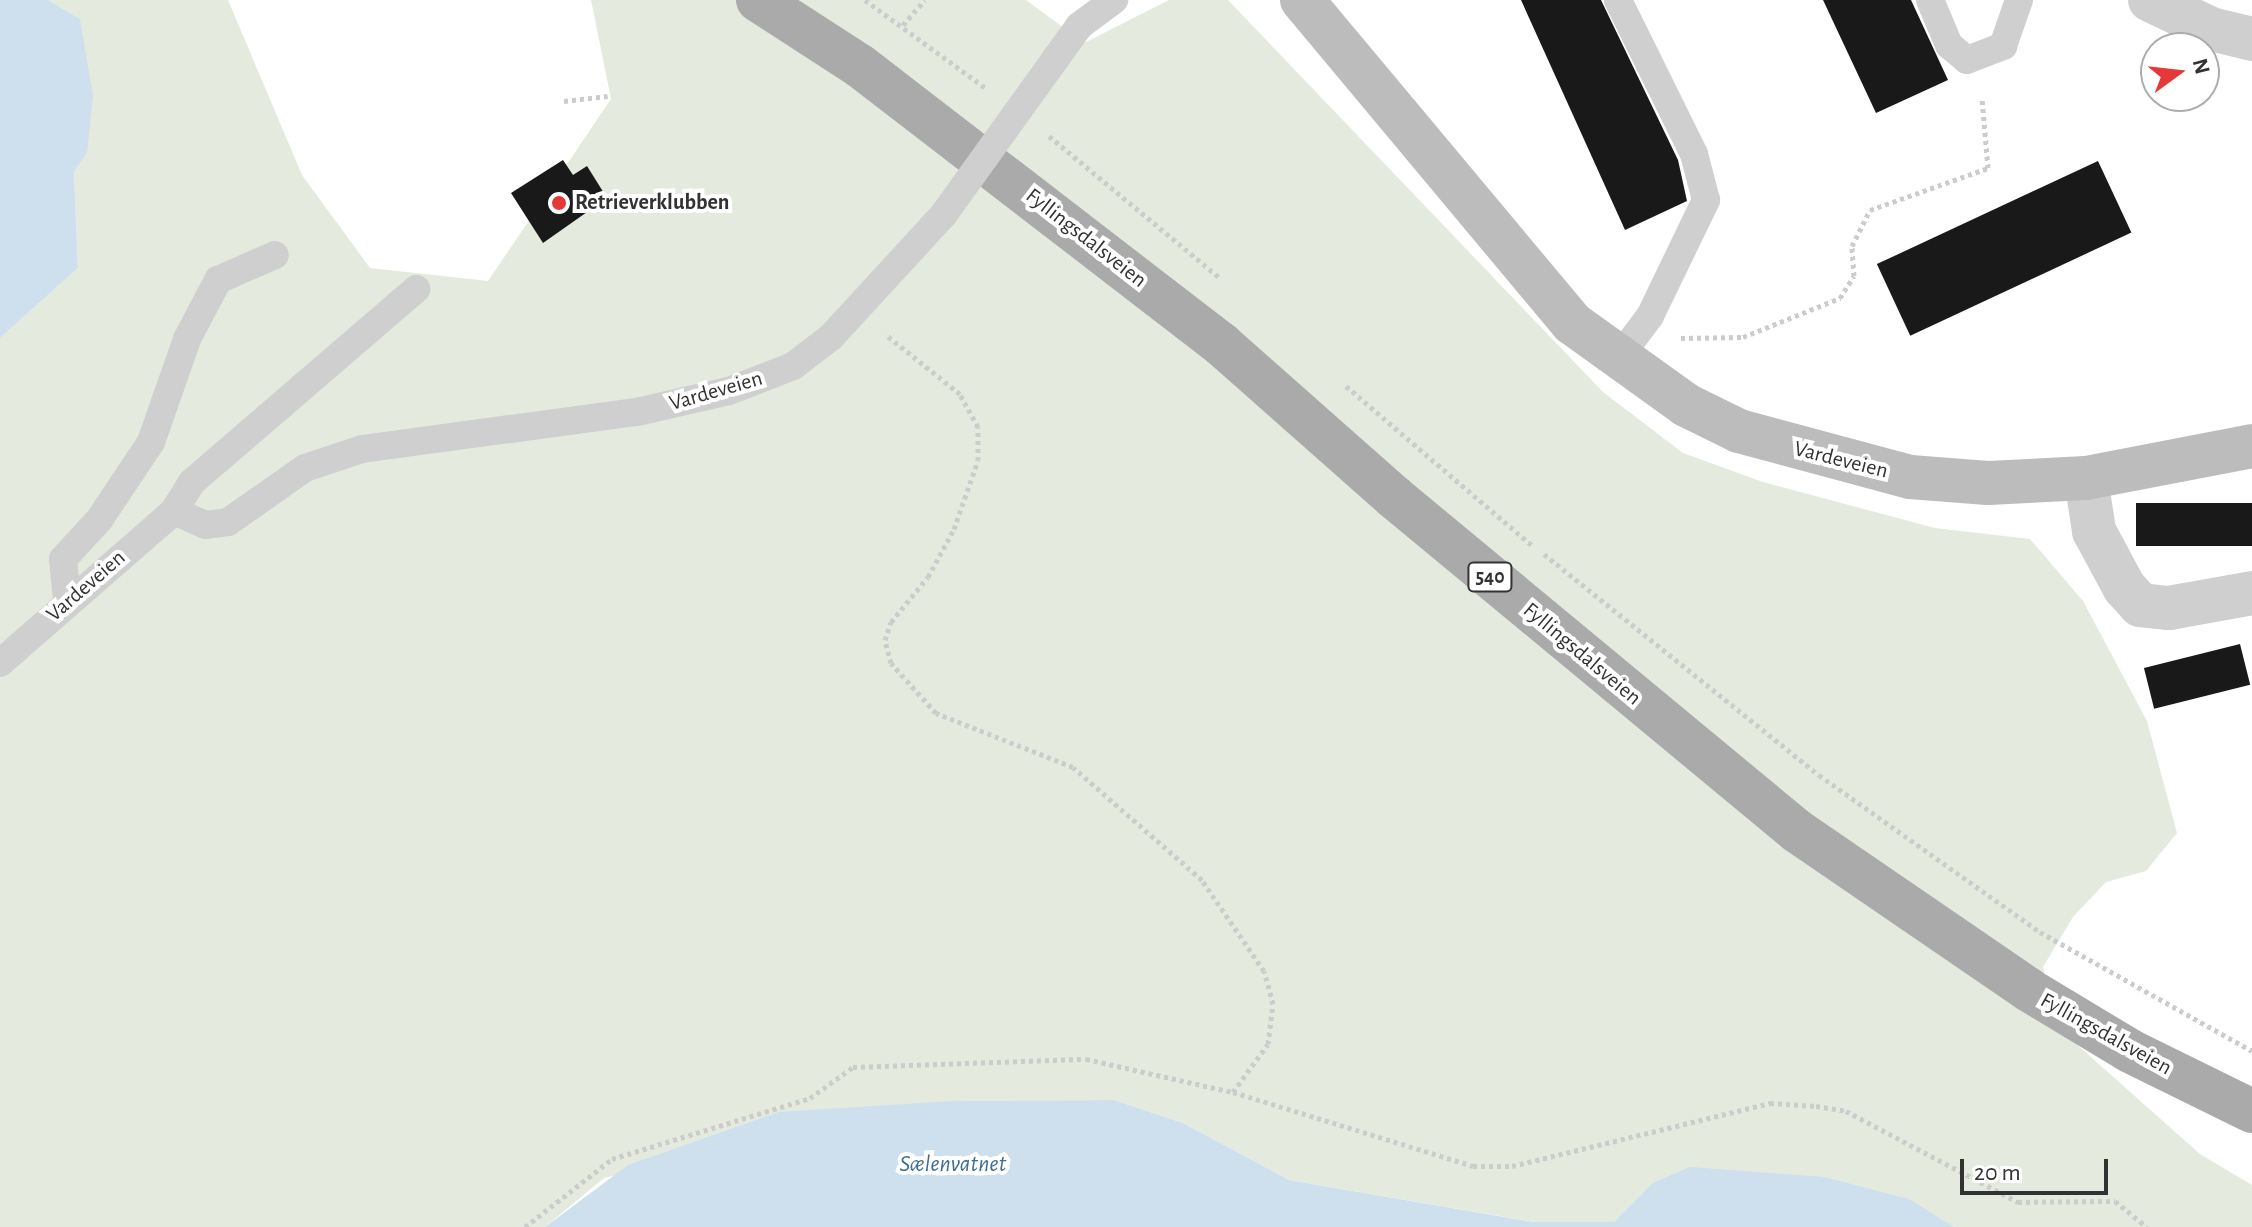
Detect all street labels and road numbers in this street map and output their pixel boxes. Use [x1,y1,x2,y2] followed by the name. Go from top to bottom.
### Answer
[1020,183,1152,293] street label: Fyllingsdalsveien
[666,365,766,417] street label: Vardeveien
[1791,436,1891,484] street label: Vardeveien
[41,545,131,627] street label: Vardeveien
[1466,561,1514,593] road number: 540
[1518,597,1646,711] street label: Fyllingsdalsveien
[2036,987,2176,1081] street label: Fyllingsdalsveien

